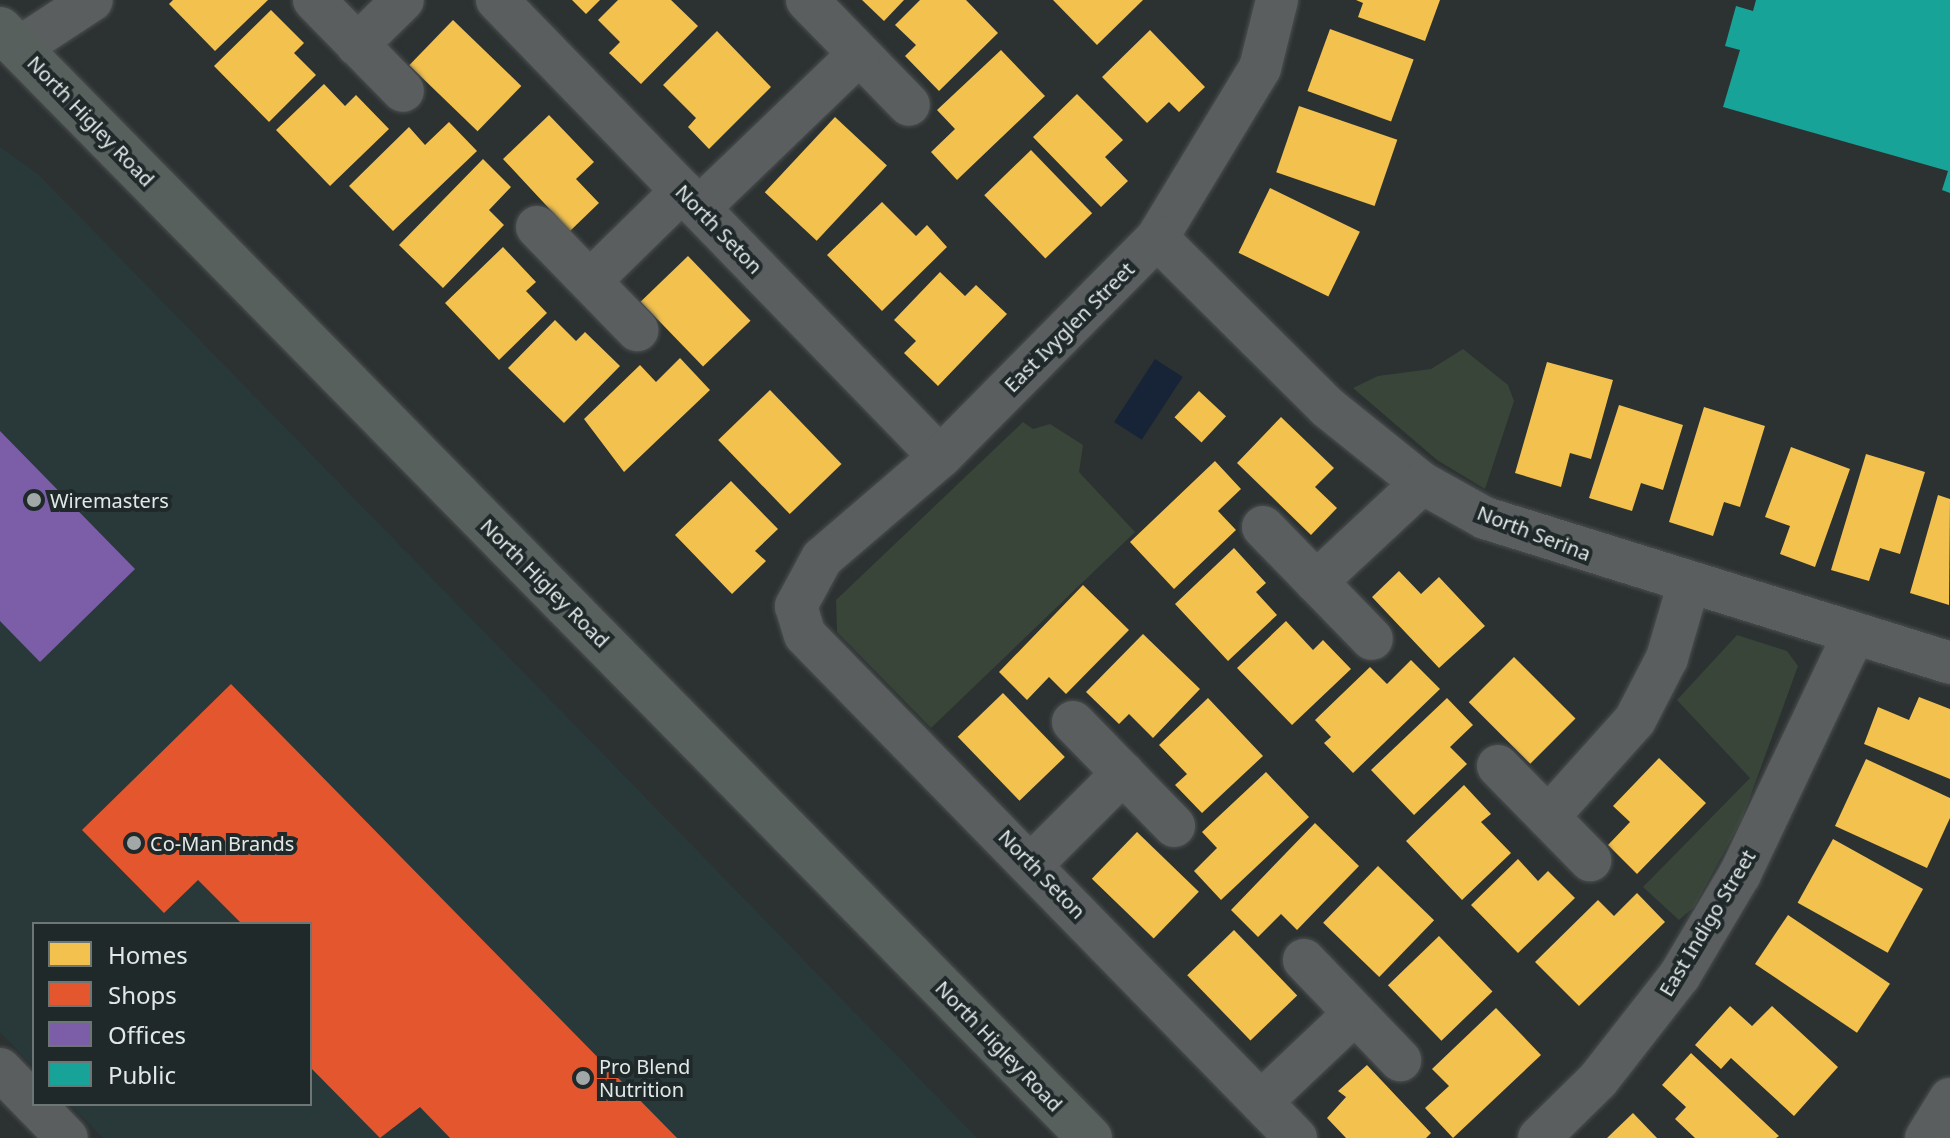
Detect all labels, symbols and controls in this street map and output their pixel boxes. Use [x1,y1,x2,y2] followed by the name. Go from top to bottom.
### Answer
[23,51,159,191] street label: North Higley Road
[671,180,767,278] street label: North Seton
[999,257,1139,397] street label: East Ivyglen Street
[50,488,169,512] place label: Wiremasters
[25,491,43,509] marker: Wiremasters
[1474,500,1594,566] street label: North Serina
[476,514,614,652] street label: North Higley Road
[994,825,1090,923] street label: North Seton
[150,831,294,855] place label: Co-Man Brands
[125,834,143,852] marker: Co-Man Brands
[1654,846,1760,1000] street label: East Indigo Street
[32,922,312,1106] legend
[108,938,188,971] text: Homes
[931,976,1067,1116] street label: North Higley Road
[108,978,177,1011] text: Shops
[108,1018,186,1051] text: Offices
[599,1054,690,1101] place label: Pro Blend Nutrition
[108,1058,176,1091] text: Public
[574,1069,592,1087] marker: Pro Blend Nutrition

